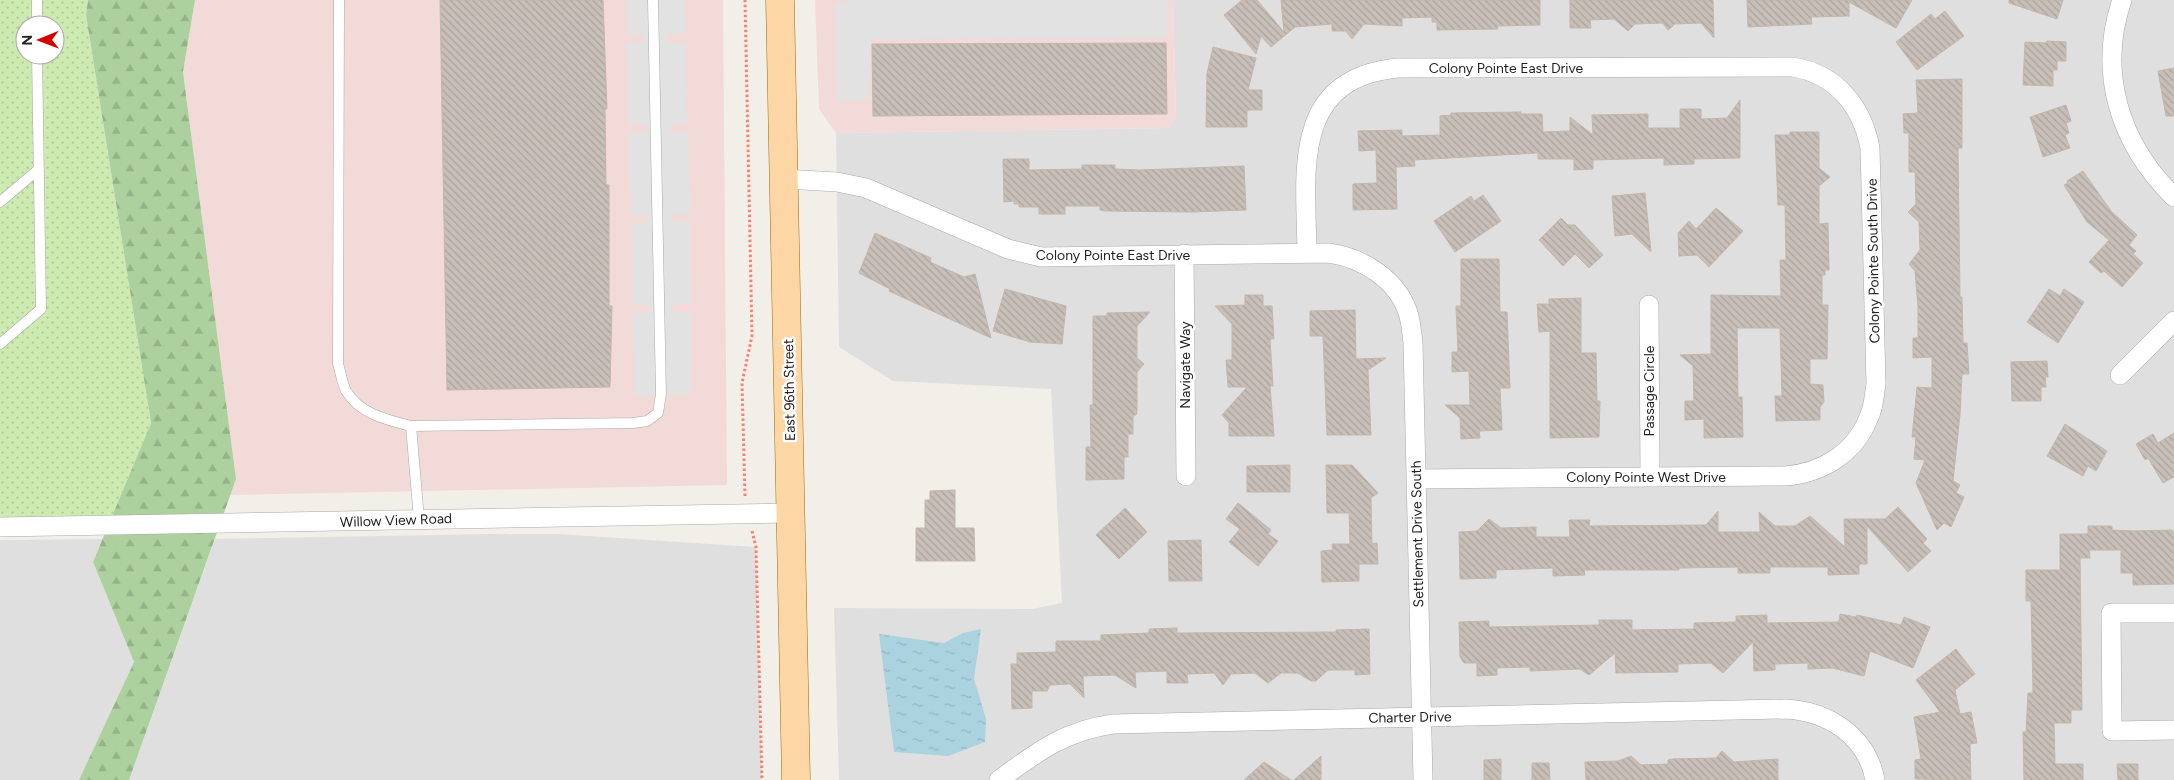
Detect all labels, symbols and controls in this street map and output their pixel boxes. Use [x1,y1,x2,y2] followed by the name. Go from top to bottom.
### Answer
[15,15,65,65] north arrow
[19,35,36,46] text: N
[1429,60,1584,77] street label: Colony Pointe East Drive
[1864,178,1883,344] street label: Colony Pointe South Drive
[1036,247,1191,264] street label: Colony Pointe East Drive
[1177,321,1194,409] street label: Navigate Way
[780,339,799,441] street label: East 96th Street
[1641,345,1658,436] street label: Passage Circle
[1408,460,1427,608] street label: Settlement Drive South
[1566,469,1726,486] street label: Colony Pointe West Drive
[340,510,452,531] street label: Willow View Road
[1368,708,1452,727] street label: Charter Drive

